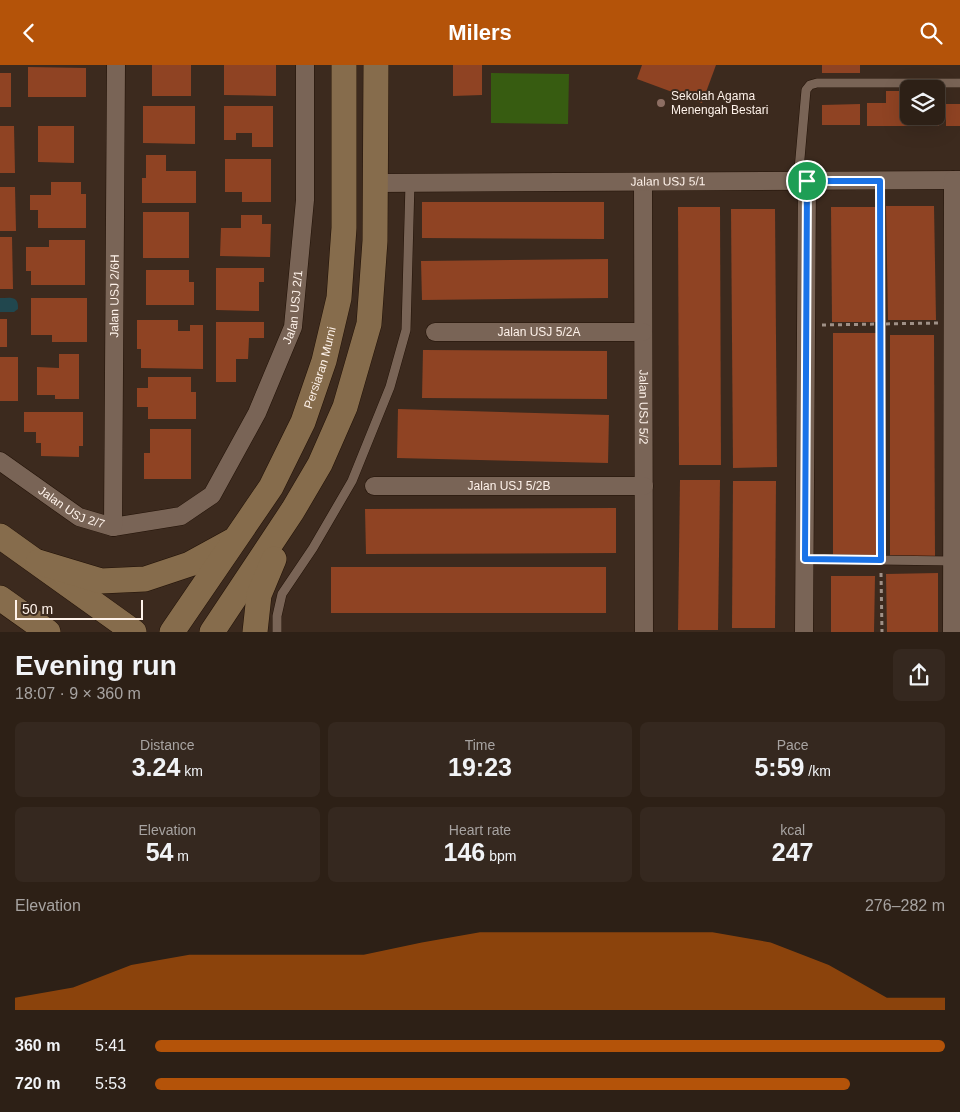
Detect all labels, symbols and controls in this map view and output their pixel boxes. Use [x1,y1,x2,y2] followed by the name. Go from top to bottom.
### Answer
[15,19,43,47] icon: back
[917,19,945,47] icon: search
[448,20,512,45] text: Milers
[900,80,945,125] map controls
[900,80,945,125] button: layers
[671,89,768,117] place label: Sekolah Agama Menengah Bestari
[655,97,667,109] marker: Sekolah Agama Menengah Bestari
[786,160,828,202] pin
[793,167,821,195] icon: arrive
[631,174,706,189] street label: Jalan USJ 5/1
[107,254,122,338] street label: Jalan USJ 2/6H
[280,269,305,346] street label: Jalan USJ 2/1
[301,325,339,411] street label: Persiaran Murni
[498,325,580,339] street label: Jalan USJ 5/2A
[636,370,651,445] street label: Jalan USJ 5/2
[468,479,550,493] street label: Jalan USJ 5/2B
[36,483,107,531] street label: Jalan USJ 2/7
[15,597,142,620] scale bar
[22,601,53,617] text: 50 m
[893,649,945,701] button: share
[15,650,177,681] text: Evening run
[15,685,141,702] text: 18:07 · 9 × 360 m
[140,737,195,753] text: Distance
[465,737,495,753] text: Time
[777,737,809,753] text: Pace
[132,753,180,781] text: 3.24
[448,753,512,781] text: 19:23
[754,753,804,781] text: 5:59
[180,763,203,779] text: km
[804,763,831,779] text: /km
[139,822,196,838] text: Elevation
[449,822,511,838] text: Heart rate
[780,822,805,838] text: kcal
[146,838,173,866] text: 54
[444,838,485,866] text: 146
[772,838,814,866] text: 247
[173,848,189,864] text: m
[485,848,516,864] text: bpm
[15,897,81,914] text: Elevation
[865,897,945,914] text: 276–282 m
[15,1037,60,1054] text: 360 m
[95,1037,126,1054] text: 5:41
[15,1075,60,1092] text: 720 m
[95,1075,126,1092] text: 5:53

